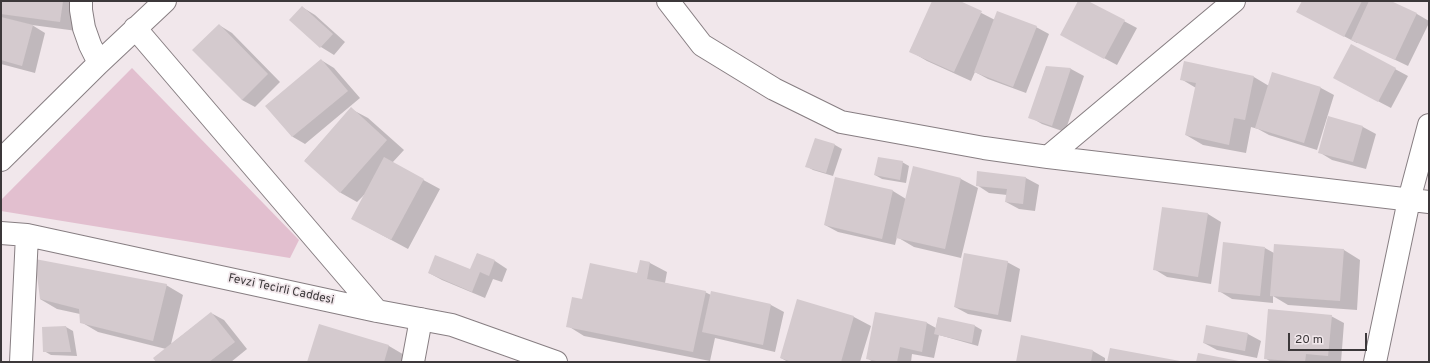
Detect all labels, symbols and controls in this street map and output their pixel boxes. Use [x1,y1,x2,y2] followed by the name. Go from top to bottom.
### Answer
[227,272,335,308] street label: Fevzi Tecirli Caddesi
[1290,325,1369,351] scale bar
[1295,332,1323,348] text: 20 m

